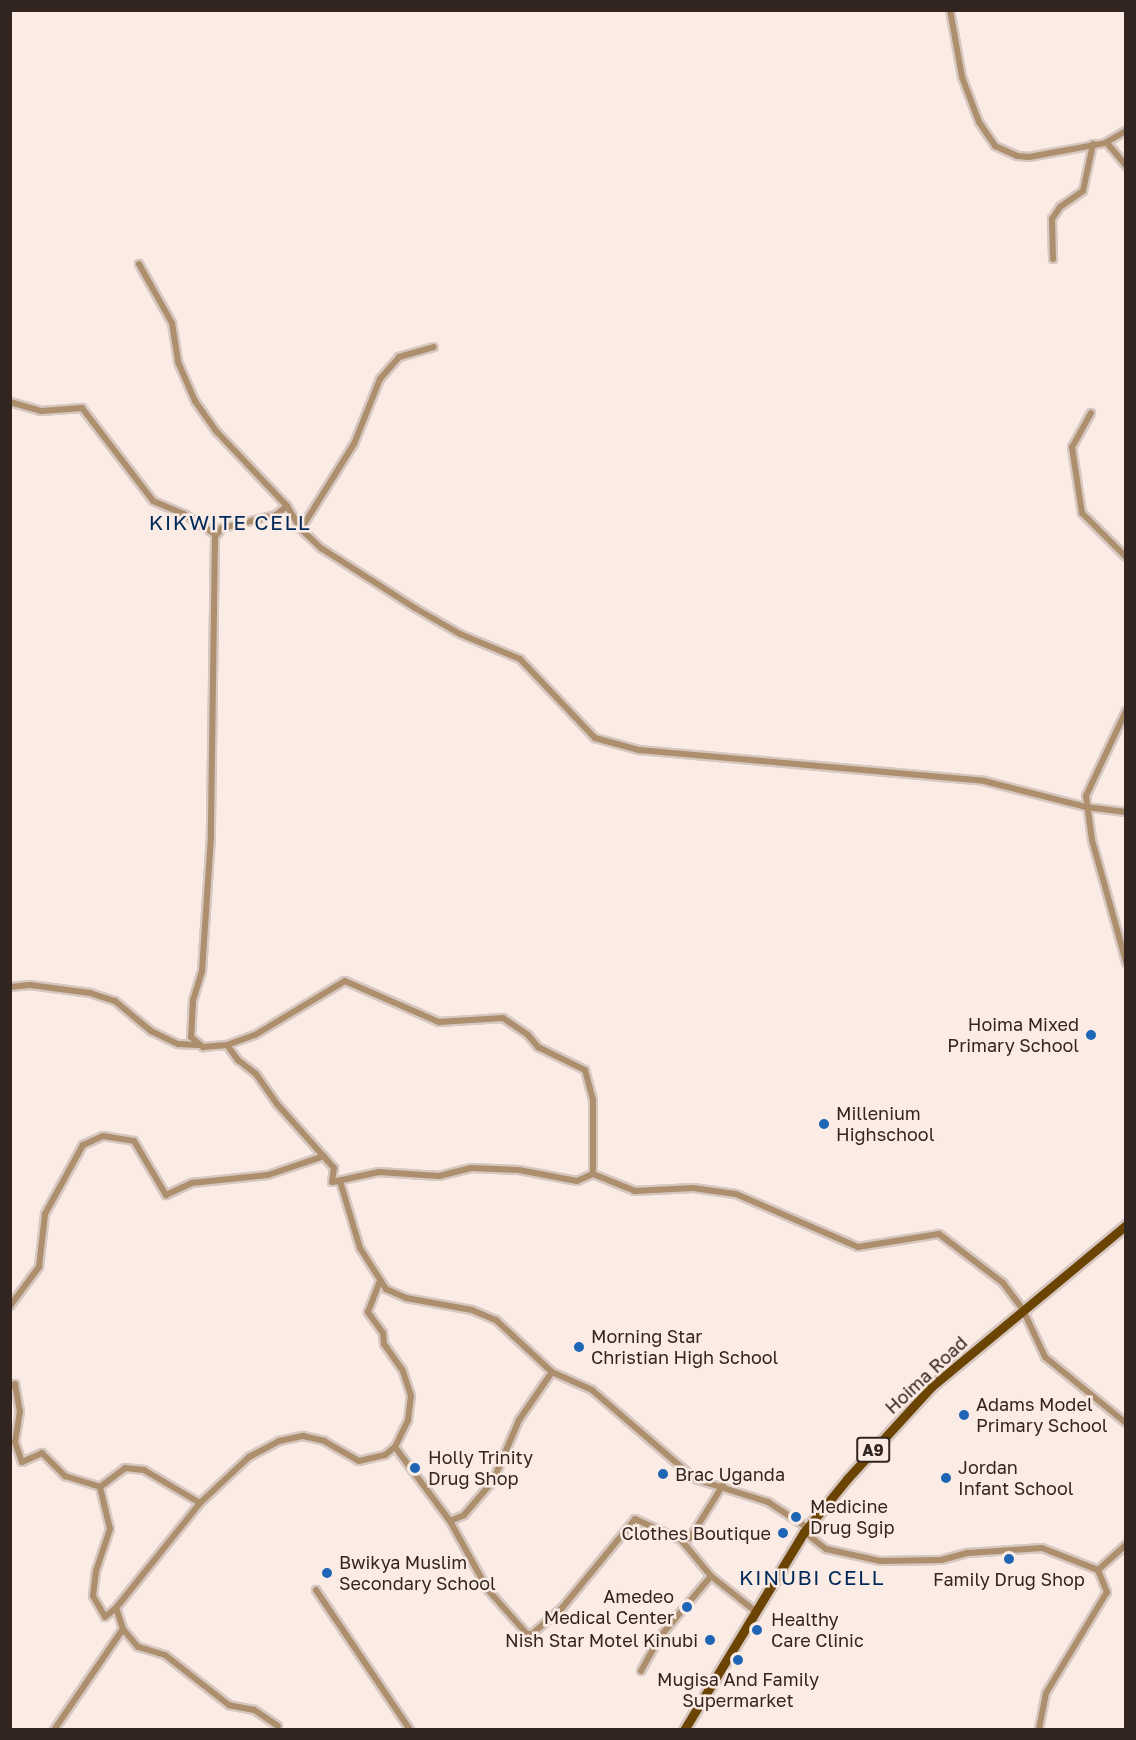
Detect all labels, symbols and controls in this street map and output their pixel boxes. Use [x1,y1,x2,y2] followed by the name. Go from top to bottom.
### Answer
[149,509,311,535] district label: KIKWITE CELL
[947,1014,1079,1056] place label: Hoima Mixed Primary School
[1084,1028,1098,1042] marker: Hoima Mixed Primary School
[836,1103,934,1146] place label: Millenium Highschool
[817,1117,831,1131] marker: Millenium Highschool
[591,1326,778,1368] place label: Morning Star Christian High School
[881,1332,971,1418] street label: Hoima Road
[572,1340,586,1354] marker: Morning Star Christian High School
[976,1394,1108,1436] place label: Adams Model Primary School
[957,1408,971,1422] marker: Adams Model Primary School
[855,1437,891,1463] road number: A9
[428,1447,533,1490] place label: Holly Trinity Drug Shop
[958,1457,1073,1500] place label: Jordan Infant School
[406,1459,424,1477] marker: Holly Trinity Drug Shop
[675,1463,785,1485] place label: Brac Uganda
[656,1467,670,1481] marker: Brac Uganda
[939,1471,953,1485] marker: Jordan Infant School
[810,1496,895,1538] place label: Medicine Drug Sgip
[787,1508,805,1526] marker: Medicine Drug Sgip
[621,1522,771,1544] place label: Clothes Boutique
[776,1526,790,1540] marker: Clothes Boutique
[339,1552,496,1594] place label: Bwikya Muslim Secondary School
[1002,1552,1016,1566] marker: Family Drug Shop
[739,1564,885,1590] district label: KINUBI CELL
[320,1566,334,1580] marker: Bwikya Muslim Secondary School
[933,1568,1085,1590] place label: Family Drug Shop
[544,1586,674,1628] place label: Amedeo Medical Center
[678,1598,696,1616] marker: Amedeo Medical Center
[771,1609,864,1652] place label: Healthy Care Clinic
[748,1621,766,1639] marker: Healthy Care Clinic
[505,1629,698,1651] place label: Nish Star Motel Kinubi
[703,1633,717,1647] marker: Nish Star Motel Kinubi
[731,1653,745,1667] marker: Mugisa And Family Supermarket
[657,1669,819,1712] place label: Mugisa And Family Supermarket

